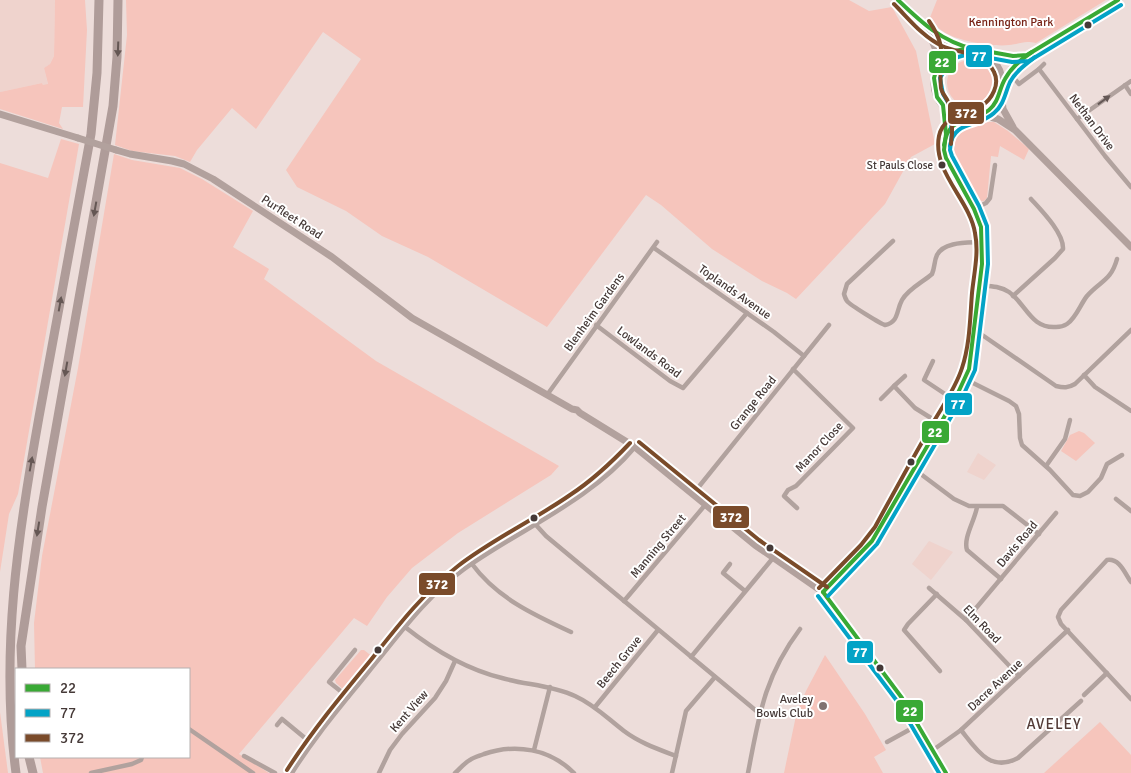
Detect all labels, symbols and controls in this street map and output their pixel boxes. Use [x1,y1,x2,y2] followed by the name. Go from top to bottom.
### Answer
[969,15,1053,30] park label: Kennington Park
[1083,20,1093,30] unlabelled marker
[113,41,121,57] one-way arrow
[965,44,993,68] line badge: 77
[971,48,987,65] text: 77
[928,50,957,74] line badge: 22
[934,54,950,71] text: 22
[1065,91,1118,154] street label: Nethan Drive
[1097,95,1111,105] one-way arrow
[947,101,985,125] line badge: 372
[955,105,977,122] text: 372
[867,159,933,172] place label: St Pauls Close
[937,160,947,170] marker: St Pauls Close
[258,192,325,243] street label: Purfleet Road
[90,202,98,218] one-way arrow
[695,262,774,323] street label: Toplands Avenue
[561,270,628,355] street label: Blenheim Gardens
[56,296,64,312] one-way arrow
[613,323,684,382] street label: Lowlands Road
[62,362,70,378] one-way arrow
[727,373,780,433] street label: Grange Road
[944,392,973,416] line badge: 77
[950,396,966,413] text: 77
[792,419,847,476] street label: Manor Close
[921,420,950,444] line badge: 22
[927,424,943,441] text: 22
[27,456,35,472] one-way arrow
[906,457,916,467] unlabelled marker
[712,505,750,529] line badge: 372
[720,509,742,526] text: 372
[627,511,689,581] street label: Manning Street
[529,513,539,523] unlabelled marker
[994,518,1041,570] street label: Davis Road
[34,522,42,538] one-way arrow
[765,543,775,553] unlabelled marker
[418,572,456,596] line badge: 372
[426,576,448,593] text: 372
[960,602,1004,647] street label: Elm Road
[594,633,645,692] street label: Beech Grove
[846,640,874,664] line badge: 77
[852,644,868,661] text: 77
[373,645,383,655] unlabelled marker
[965,656,1026,715] street label: Dacre Avenue
[875,663,885,673] unlabelled marker
[15,668,190,758] legend
[60,679,76,697] text: 22
[387,687,432,736] street label: Kent View
[756,692,813,721] place label: Aveley Bowls Club
[895,699,924,723] line badge: 22
[817,700,829,712] marker: Aveley Bowls Club
[902,703,918,720] text: 22
[60,704,76,722] text: 77
[1026,715,1082,733] district label: AVELEY
[60,729,84,747] text: 372

